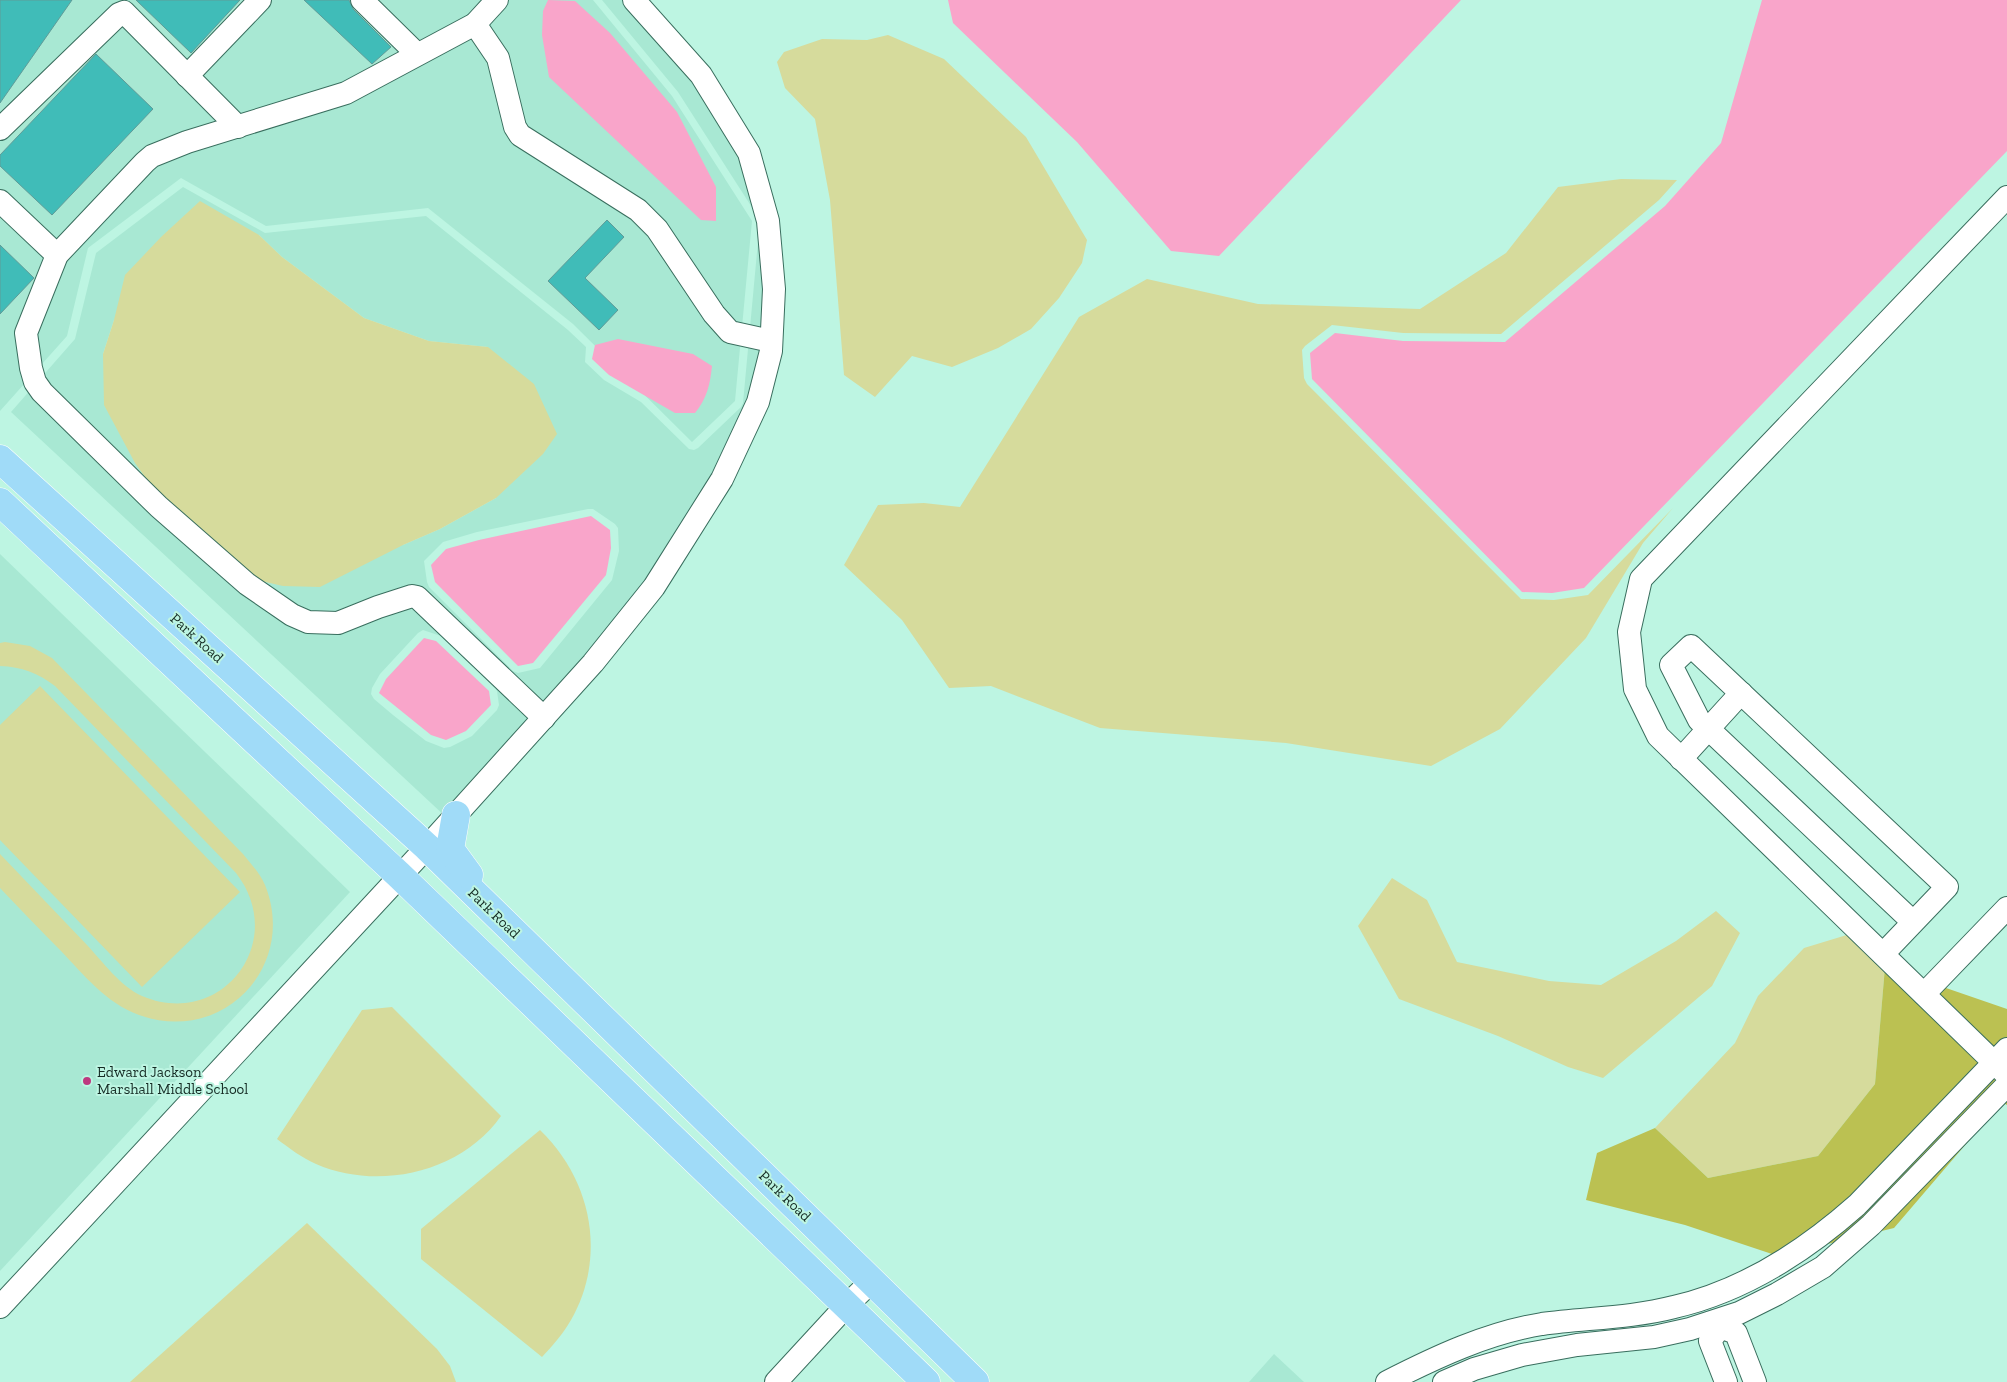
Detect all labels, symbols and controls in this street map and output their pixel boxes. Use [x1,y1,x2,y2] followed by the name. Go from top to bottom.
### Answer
[167,609,228,667] street label: Park Road
[464,884,524,943] street label: Park Road
[97,1063,248,1098] place label: Edward Jackson Marshall Middle School
[81,1075,93,1087] marker: Edward Jackson Marshall Middle School
[755,1167,815,1226] street label: Park Road

